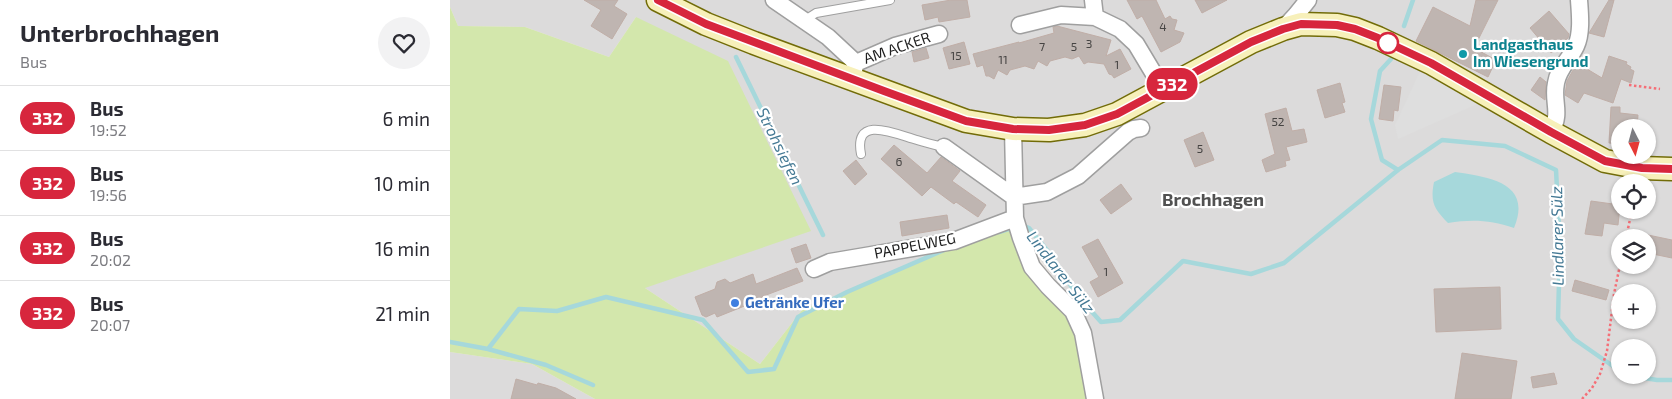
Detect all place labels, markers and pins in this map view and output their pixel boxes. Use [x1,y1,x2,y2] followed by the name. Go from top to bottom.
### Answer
[1377,32,1399,54] unlabelled marker
[1473,35,1588,70] place label: Landgasthaus Im Wiesengrund
[1457,48,1469,60] marker: Landgasthaus Im Wiesengrund
[745,293,845,311] place label: Getränke Ufer
[729,297,741,309] marker: Getränke Ufer

